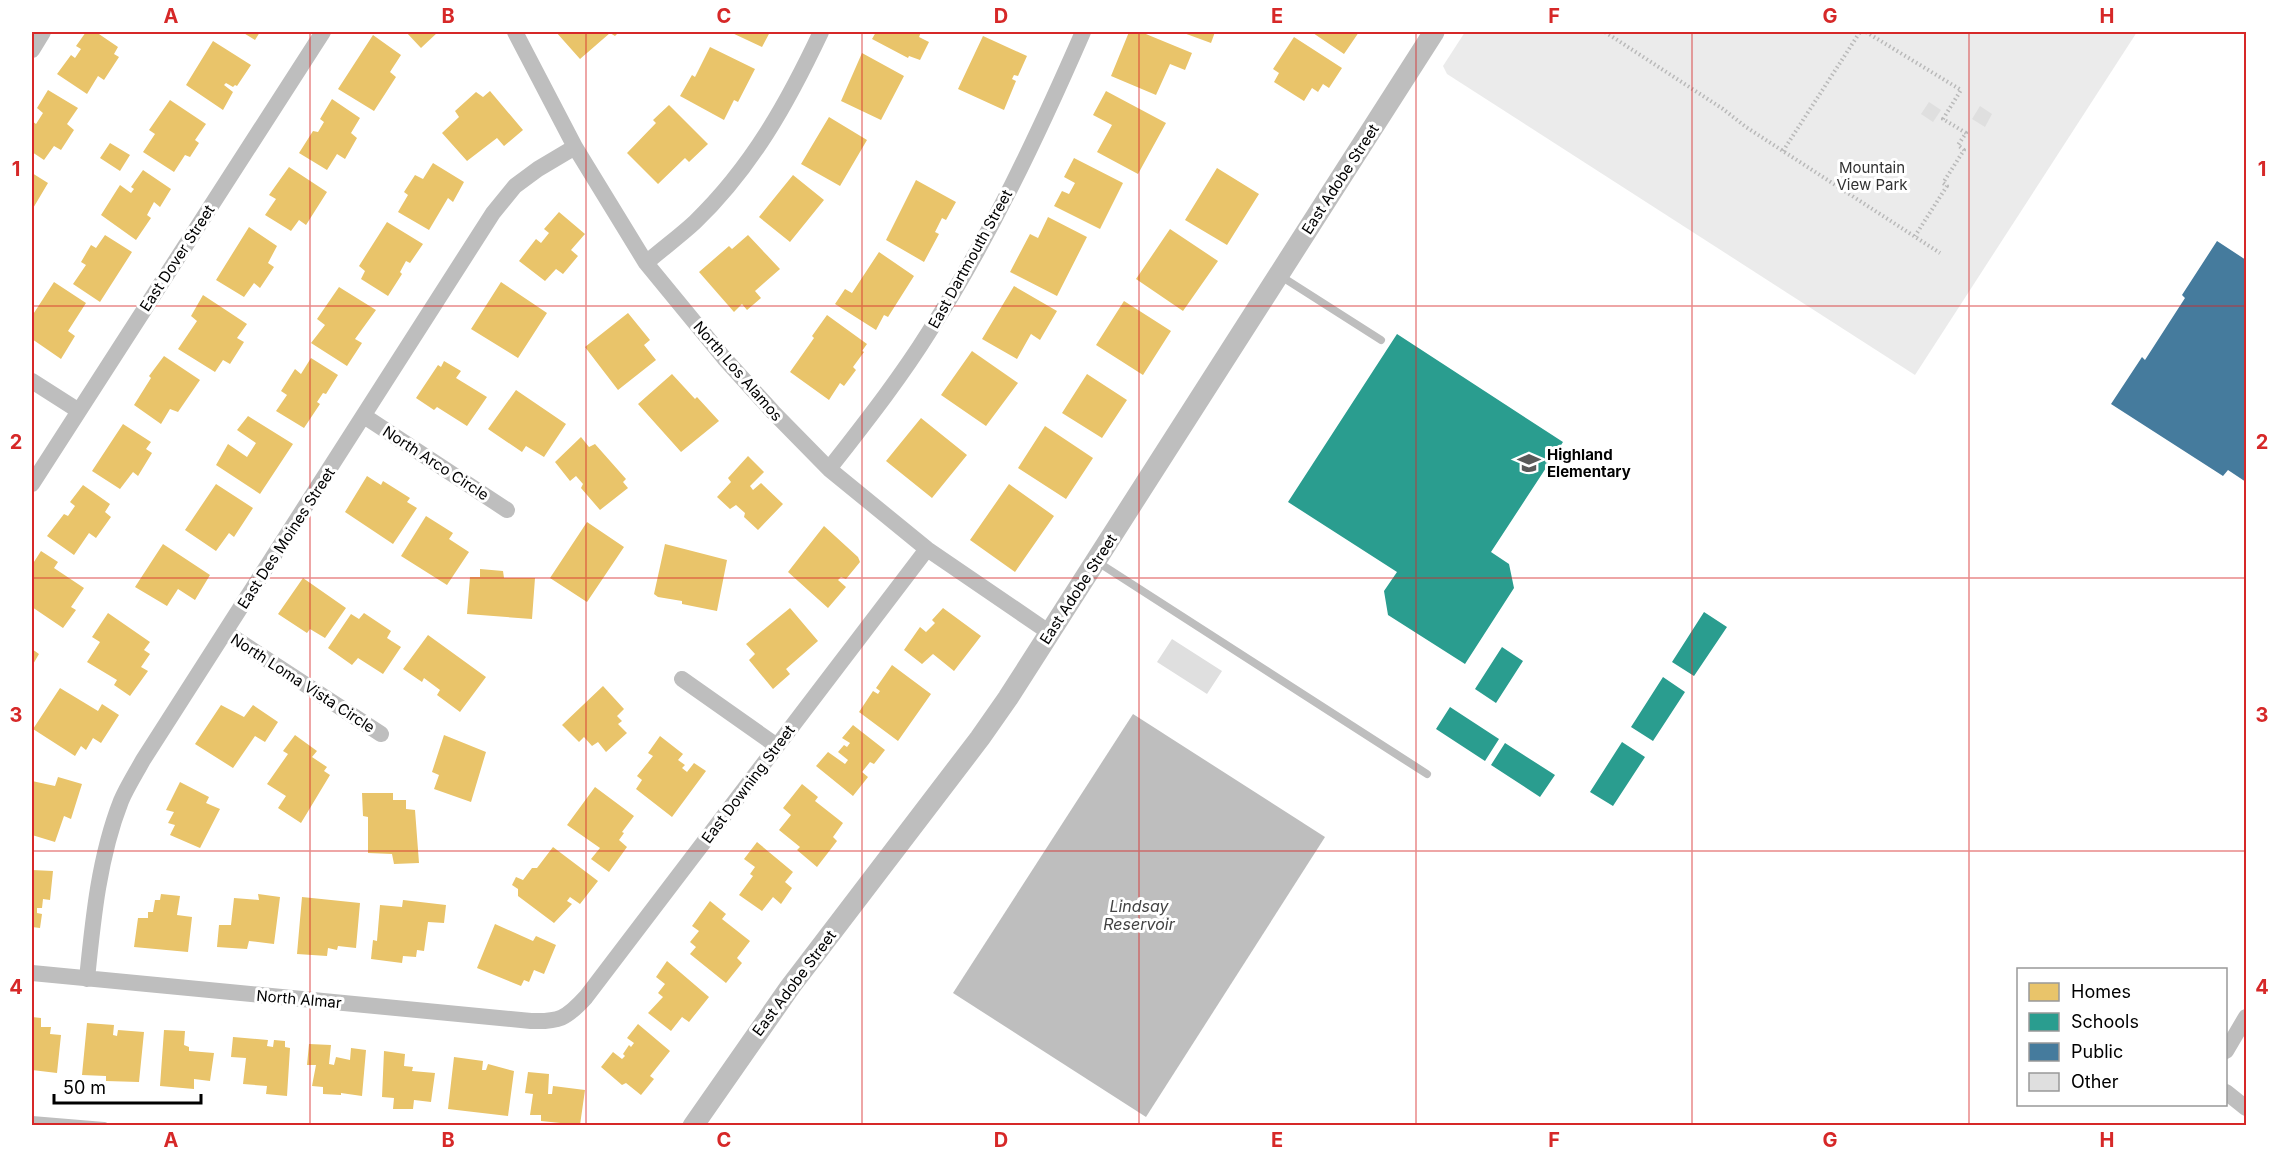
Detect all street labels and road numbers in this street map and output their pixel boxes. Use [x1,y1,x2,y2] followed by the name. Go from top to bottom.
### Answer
[1297,120,1383,238] street label: East Adobe Street
[924,186,1016,332] street label: East Dartmouth Street
[136,201,219,315] street label: East Dover Street
[689,317,787,425] street label: North Los Alamos
[379,422,493,504] street label: North Arco Circle
[233,464,339,612] street label: East Des Moines Street
[1035,530,1121,648] street label: East Adobe Street
[227,629,379,737] street label: North Loma Vista Circle
[697,721,799,847] street label: East Downing Street
[748,926,840,1040] street label: East Adobe Street
[256,986,343,1012] street label: North Almar

